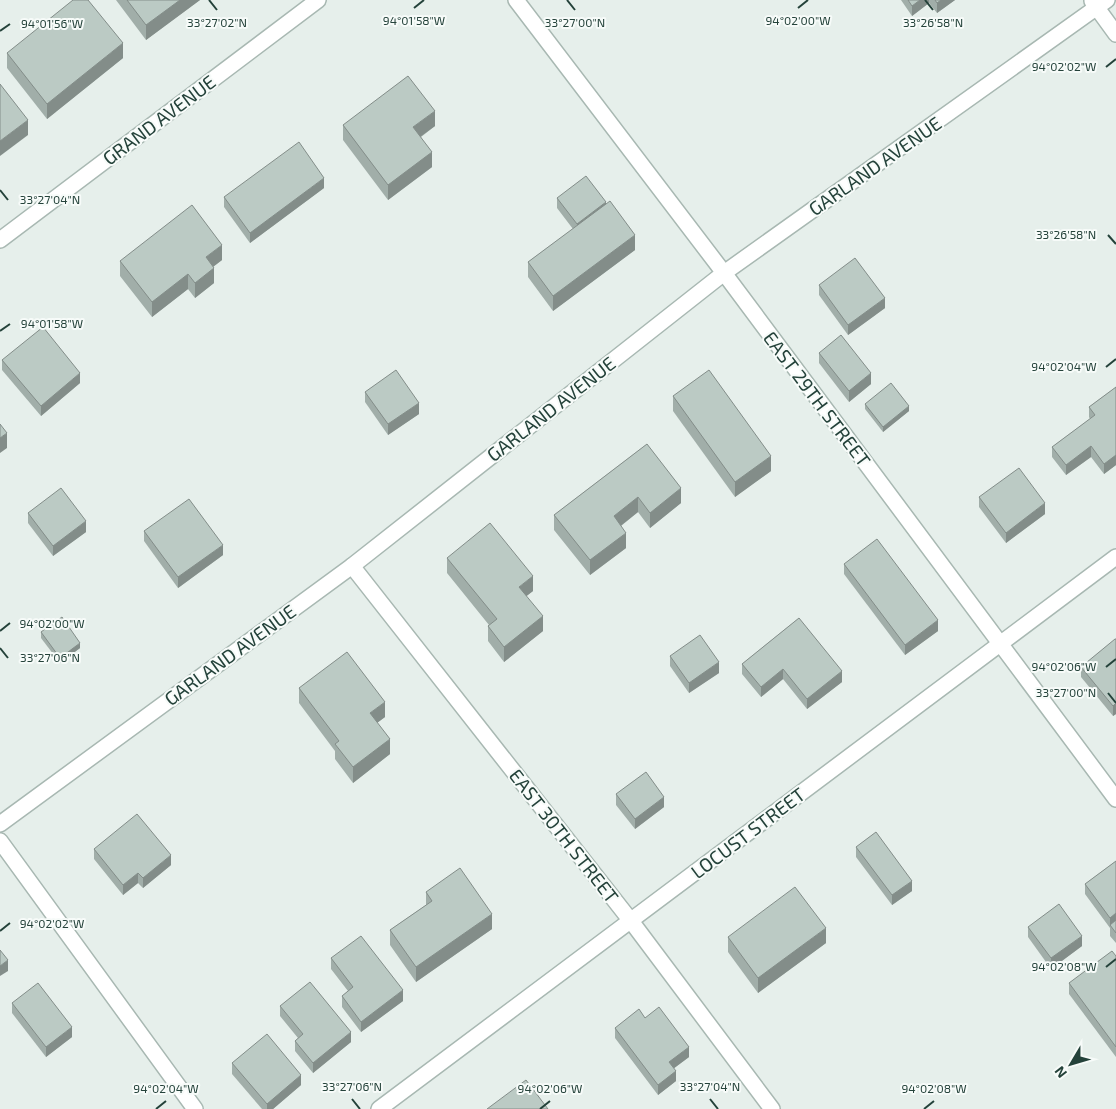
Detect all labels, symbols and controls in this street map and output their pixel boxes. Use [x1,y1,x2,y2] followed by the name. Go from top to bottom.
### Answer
[383,13,445,27] text: 94°01'58"W
[765,13,831,27] text: 94°02'00"W
[187,15,247,29] text: 33°27'02"N
[545,15,605,29] text: 33°27'00"N
[903,15,963,29] text: 33°26'58"N
[21,16,83,30] text: 94°01'56"W
[1032,59,1096,73] text: 94°02'02"W
[98,70,220,170] street label: GRAND AVENUE
[804,111,946,220] street label: GARLAND AVENUE
[20,192,80,206] text: 33°27'04"N
[1036,227,1096,241] text: 33°26'58"N
[21,316,83,330] text: 94°01'58"W
[759,327,876,471] street label: EAST 29TH STREET
[482,351,620,466] street label: GARLAND AVENUE
[1031,359,1097,373] text: 94°02'04"W
[159,599,300,710] street label: GARLAND AVENUE
[19,616,85,630] text: 94°02'00"W
[20,650,80,664] text: 33°27'06"N
[1032,659,1096,673] text: 94°02'06"W
[1036,685,1096,699] text: 33°27'00"N
[505,764,624,907] street label: EAST 30TH STREET
[686,782,809,883] street label: LOCUST STREET
[20,916,84,930] text: 94°02'02"W
[1031,959,1097,973] text: 94°02'08"W
[1046,1039,1096,1089] north arrow
[1051,1063,1070,1082] text: N
[322,1079,382,1093] text: 33°27'06"N
[680,1079,740,1093] text: 33°27'04"N
[133,1081,199,1095] text: 94°02'04"W
[518,1081,582,1095] text: 94°02'06"W
[901,1081,967,1095] text: 94°02'08"W

